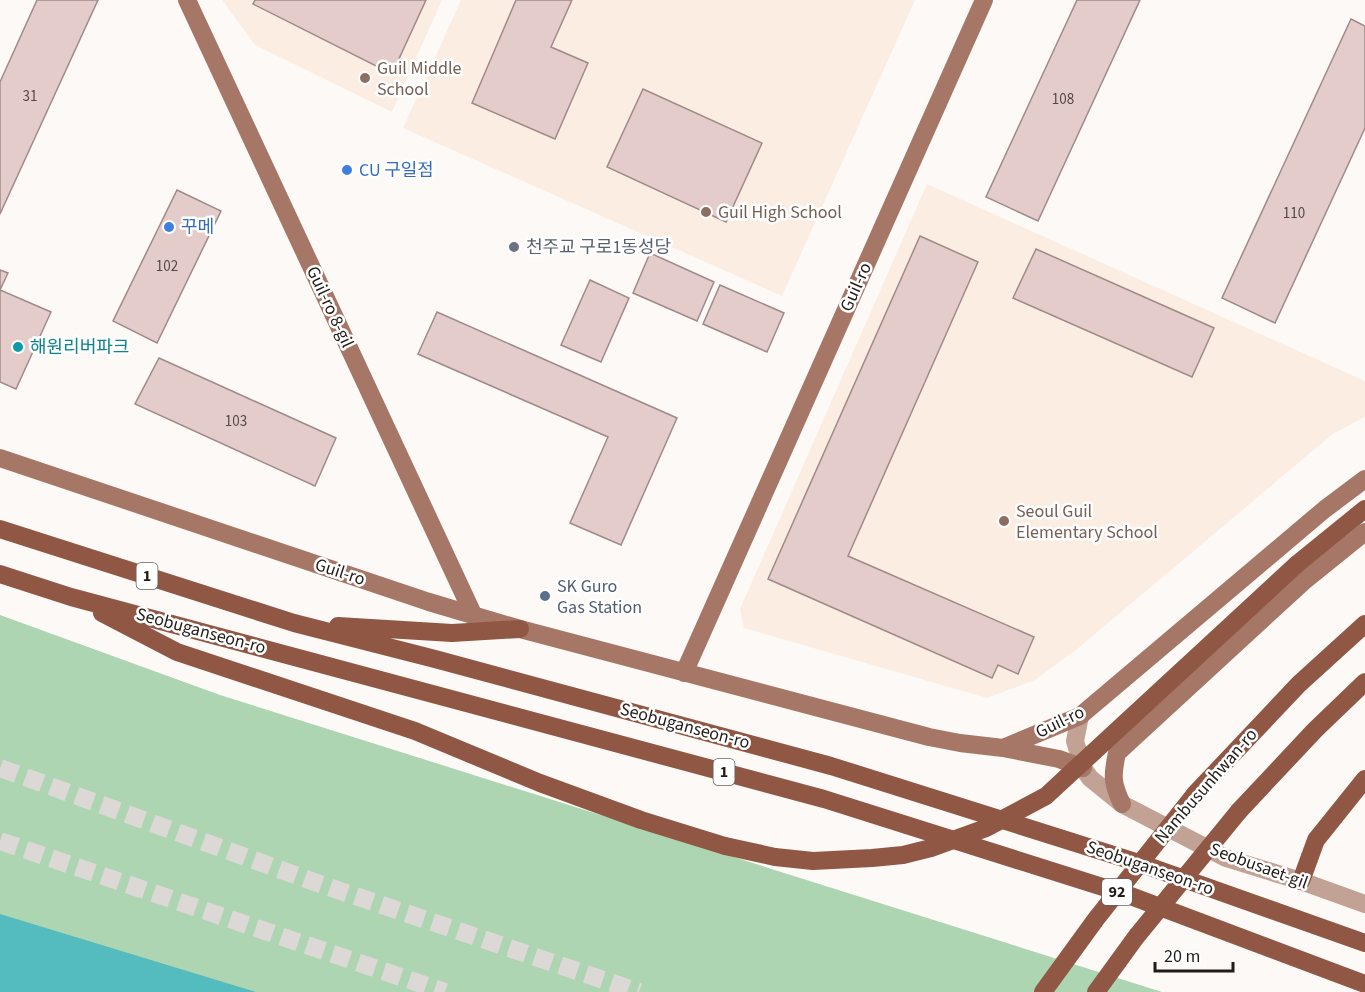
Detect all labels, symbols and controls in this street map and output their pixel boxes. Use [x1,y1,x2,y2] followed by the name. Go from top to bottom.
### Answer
[377,56,462,102] place label: Guil Middle School
[358,71,372,85] marker: Guil Middle School
[23,86,37,107] house number: 31
[1052,89,1074,110] house number: 108
[359,158,434,183] place label: CU 구일점
[340,163,354,177] marker: CU 구일점
[718,200,842,225] place label: Guil High School
[1283,203,1305,224] house number: 110
[699,205,713,219] marker: Guil High School
[181,215,214,240] place label: 꾸메
[162,220,176,234] marker: 꾸메
[526,235,671,260] place label: 천주교 구로1동성당
[507,240,521,254] marker: 천주교 구로1동성당
[156,256,178,277] house number: 102
[834,258,878,316] street label: Guil-ro
[300,262,360,352] street label: Guil-ro 8-gil
[30,335,129,360] place label: 해원리버파크
[11,340,25,354] marker: 해원리버파크
[225,411,247,432] house number: 103
[1016,499,1158,545] place label: Seoul Guil Elementary School
[997,514,1011,528] marker: Seoul Guil Elementary School
[312,552,368,592] street label: Guil-ro
[136,563,158,589] road number: 1
[557,574,642,620] place label: SK Guro Gas Station
[538,589,552,603] marker: SK Guro Gas Station
[133,602,269,660] street label: Seobuganseon-ro
[617,697,753,755] street label: Seobuganseon-ro
[1031,700,1089,744] street label: Guil-ro
[1149,723,1263,849] street label: Nambusunhwan-ro
[714,759,734,785] road number: 1
[1083,834,1217,902] street label: Seobuganseon-ro
[1206,837,1312,895] street label: Seobusaet-gil
[1102,879,1132,905] road number: 92
[1155,935,1233,973] scale bar
[1164,944,1200,969] text: 20 m

